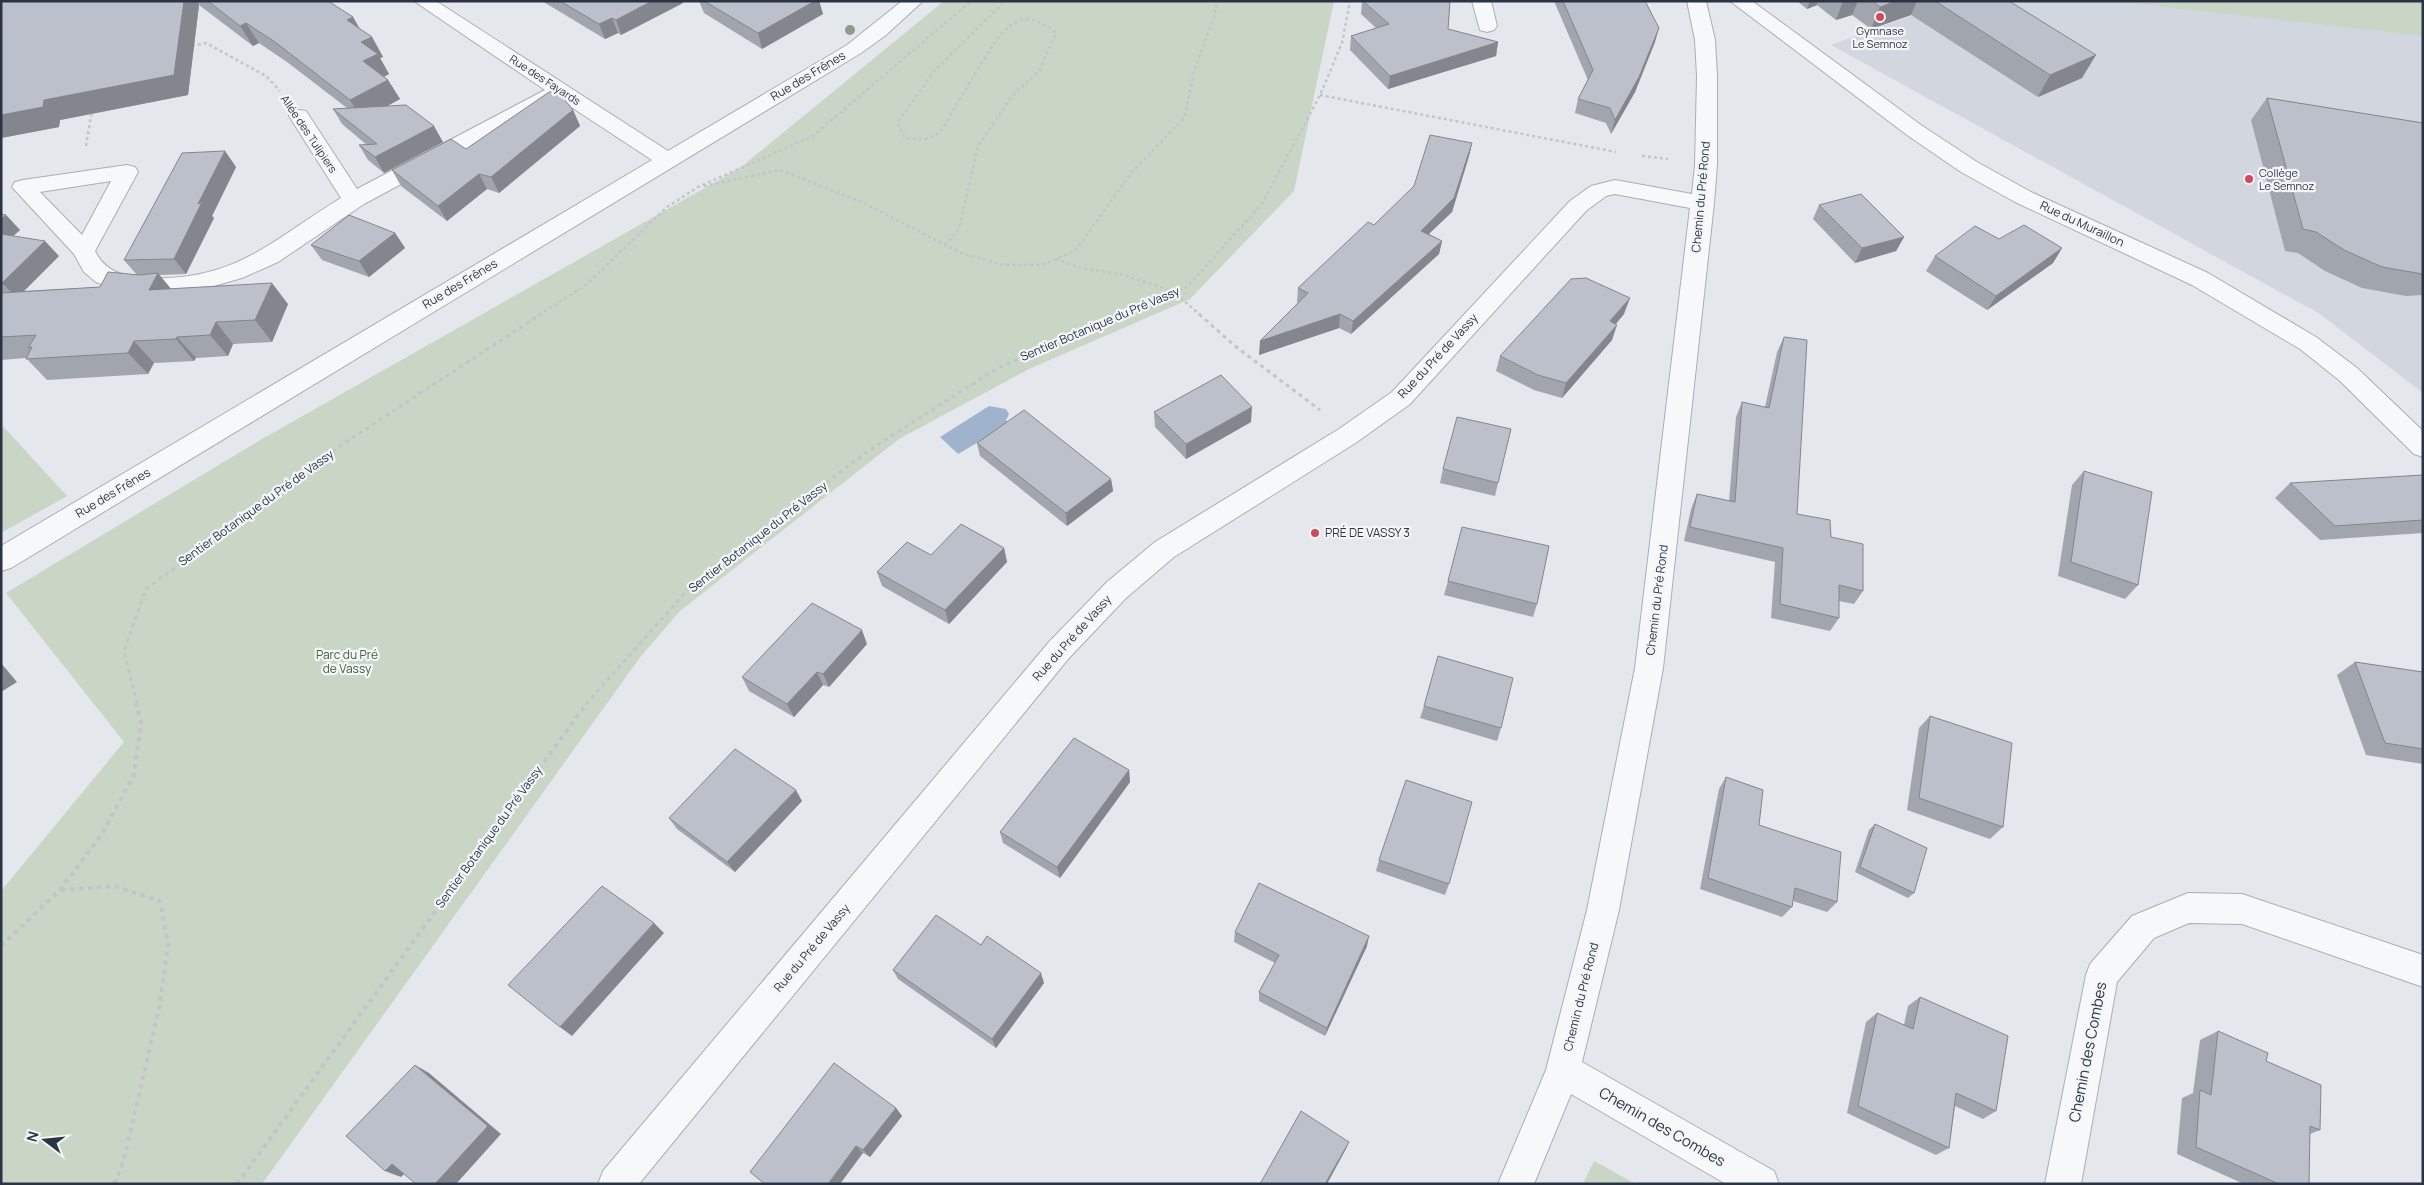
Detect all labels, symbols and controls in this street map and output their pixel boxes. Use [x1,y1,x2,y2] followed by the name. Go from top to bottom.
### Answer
[1874,11,1886,23] marker: Gymnase Le Semnoz
[1852,23,1908,51] place label: Gymnase Le Semnoz
[767,47,848,105] street label: Rue des Frênes
[507,51,584,108] street label: Rue des Fayards
[278,92,341,176] street label: Allée des Tulipiers
[1687,141,1714,253] street label: Chemin du Pré Rond
[2259,165,2314,193] place label: Collège Le Semnoz
[2243,173,2255,185] marker: Collège Le Semnoz
[2037,197,2127,251] street label: Rue du Muraillon
[419,255,500,313] street label: Rue des Frênes
[1017,282,1183,365] street label: Sentier Botanique du Pré Vassy
[1394,309,1482,402] street label: Rue du Pré de Vassy
[174,445,337,570] street label: Sentier Botanique du Pré de Vassy
[72,464,153,522] street label: Rue des Frênes
[685,477,831,596] street label: Sentier Botanique du Pré Vassy
[1325,524,1410,541] place label: PRÉ DE VASSY 3
[1309,527,1321,539] marker: PRÉ DE VASSY 3
[1641,544,1672,656] street label: Chemin du Pré Rond
[1028,590,1115,684] street label: Rue du Pré de Vassy
[316,646,378,677] park label: Parc du Pré de Vassy
[431,762,546,911] street label: Sentier Botanique du Pré Vassy
[770,899,854,995] street label: Rue du Pré de Vassy
[1559,941,1602,1053] street label: Chemin du Pré Rond
[2064,980,2111,1124] street label: Chemin des Combes
[1595,1082,1729,1171] street label: Chemin des Combes
[20,1115,70,1165] north arrow
[22,1129,43,1144] text: N

